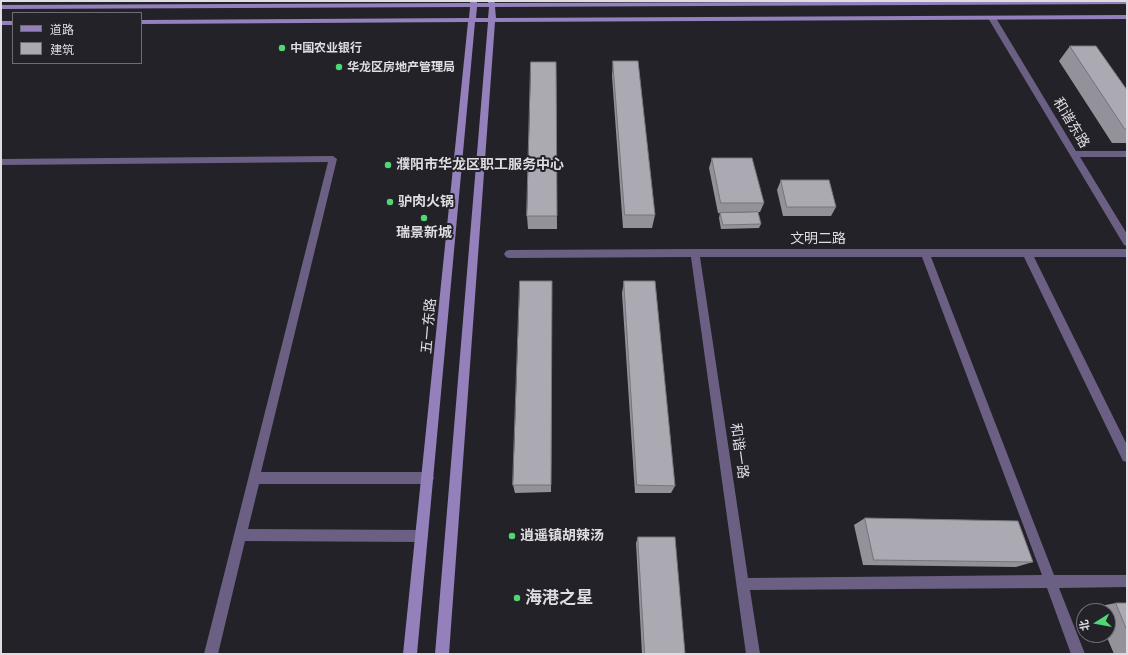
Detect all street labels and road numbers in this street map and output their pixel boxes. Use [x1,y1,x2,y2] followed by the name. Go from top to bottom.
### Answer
[1049,95,1093,151] street label: 和谐东路
[790,231,846,247] street label: 文明二路
[418,297,440,355] street label: 五一东路
[727,422,751,480] street label: 和谐一路

